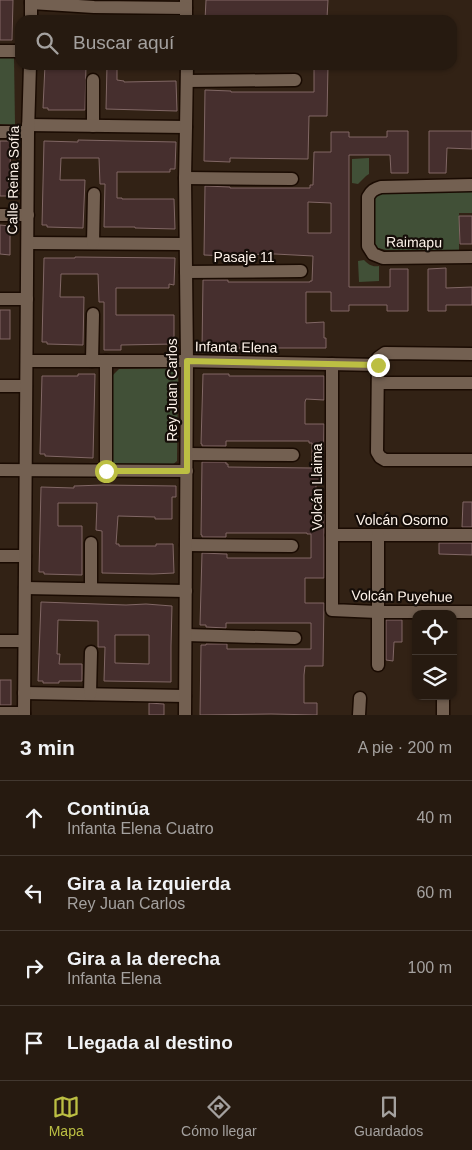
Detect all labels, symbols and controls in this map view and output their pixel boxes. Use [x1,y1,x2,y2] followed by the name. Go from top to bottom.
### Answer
[15,15,457,70] search box
[33,29,61,57] icon: search
[73,32,174,53] text: Buscar aquí
[4,125,22,235] street label: Calle Reina Sofía
[386,234,442,250] street label: Raimapu
[213,249,275,265] street label: Pasaje 11
[164,338,180,442] street label: Rey Juan Carlos
[195,338,278,356] street label: Infanta Elena
[367,354,390,377] route end
[309,443,325,531] street label: Volcán Llaima
[95,460,118,483] route start
[356,512,448,528] street label: Volcán Osorno
[351,587,453,605] street label: Volcán Puyehue
[412,610,457,700] map controls
[412,610,457,655] button: locate
[412,655,457,700] button: layers
[20,736,75,759] text: 3 min
[358,739,452,756] text: A pie · 200 m
[67,798,149,819] text: Continúa
[20,804,48,832] icon: ahead
[416,809,452,826] text: 40 m
[67,820,214,837] text: Infanta Elena Cuatro
[67,873,231,894] text: Gira a la izquierda
[20,879,48,907] icon: left
[416,884,452,901] text: 60 m
[67,895,185,912] text: Rey Juan Carlos
[67,948,220,969] text: Gira a la derecha
[20,954,48,982] icon: right
[408,959,452,976] text: 100 m
[67,970,161,987] text: Infanta Elena
[20,1029,48,1057] icon: arrive
[67,1032,233,1053] text: Llegada al destino
[49,1093,84,1139] tab: Mapa
[181,1093,257,1139] tab: Cómo llegar
[354,1093,423,1139] tab: Guardados

